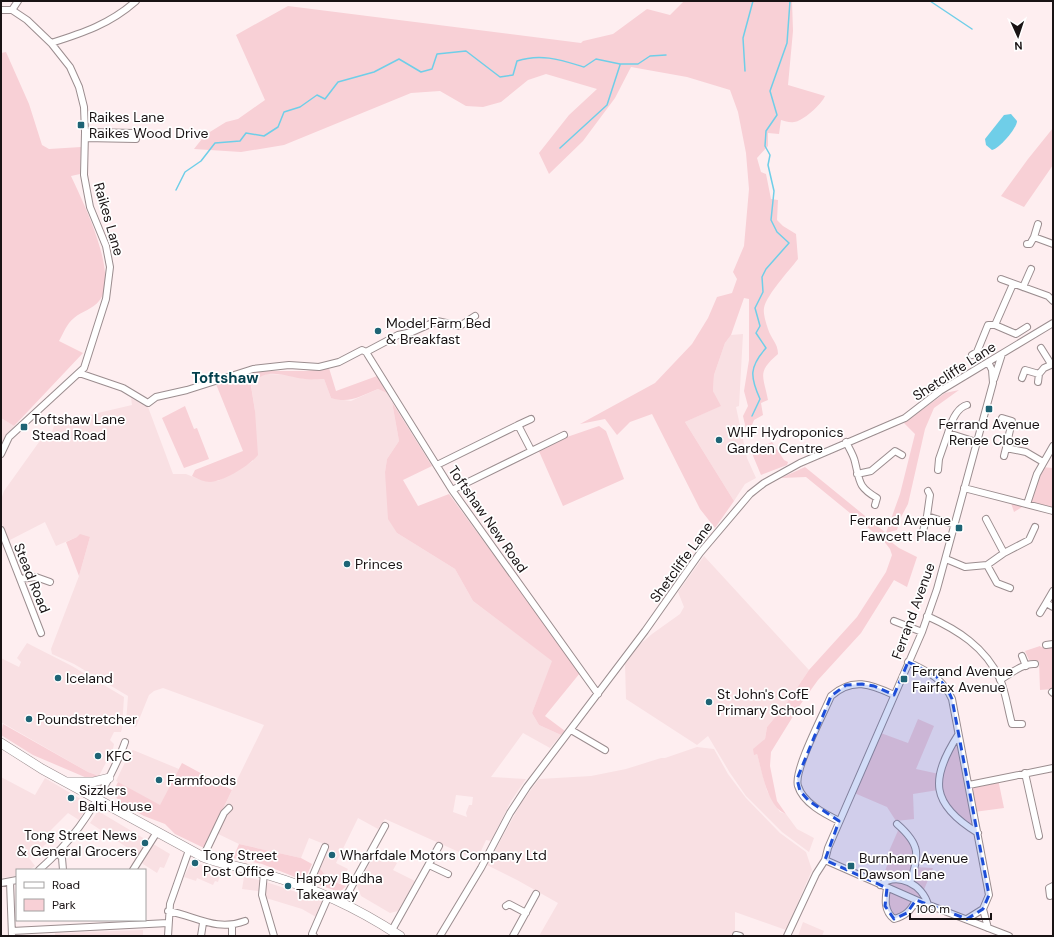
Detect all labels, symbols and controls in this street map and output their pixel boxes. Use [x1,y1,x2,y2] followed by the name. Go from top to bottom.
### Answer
[998,16,1038,56] north arrow
[1014,39,1023,53] text: N
[89,108,208,142] place label: Raikes Lane Raikes Wood Drive
[76,120,86,130] marker: Raikes Lane Raikes Wood Drive
[90,180,128,258] street label: Raikes Lane
[386,314,491,348] place label: Model Farm Bed & Breakfast
[373,326,383,336] marker: Model Farm Bed & Breakfast
[909,337,999,405] street label: Shetcliffe Lane
[191,368,259,388] district label: Toftshaw
[984,404,994,414] marker: Ferrand Avenue Renee Close
[32,410,125,444] place label: Toftshaw Lane Stead Road
[938,415,1040,449] place label: Ferrand Avenue Renee Close
[19,422,29,432] marker: Toftshaw Lane Stead Road
[727,423,843,457] place label: WHF Hydroponics Garden Centre
[714,435,724,445] marker: WHF Hydroponics Garden Centre
[444,462,532,576] street label: Toftshaw New Road
[850,511,951,545] place label: Ferrand Avenue Fawcett Place
[646,518,716,606] street label: Shetcliffe Lane
[954,523,964,533] marker: Ferrand Avenue Fawcett Place
[10,540,54,616] street label: Stead Road
[355,555,403,573] place label: Princes
[342,559,352,569] marker: Princes
[887,560,939,662] street label: Ferrand Avenue
[912,662,1013,696] place label: Ferrand Avenue Fairfax Avenue
[66,669,113,687] place label: Iceland
[53,673,63,683] marker: Iceland
[899,674,909,684] marker: Ferrand Avenue Fairfax Avenue
[717,685,814,719] place label: St John's CofE Primary School
[704,697,714,707] marker: St John's CofE Primary School
[37,710,137,728] place label: Poundstretcher
[24,714,34,724] marker: Poundstretcher
[106,747,132,765] place label: KFC
[93,751,103,761] marker: KFC
[167,771,236,789] place label: Farmfoods
[154,775,164,785] marker: Farmfoods
[79,781,152,815] place label: Sizzlers Balti House
[66,793,76,803] marker: Sizzlers Balti House
[17,826,137,860] place label: Tong Street News & General Grocers
[140,838,150,848] marker: Tong Street News & General Grocers
[203,846,277,880] place label: Tong Street Post Office
[340,846,547,864] place label: Wharfdale Motors Company Ltd
[859,849,968,883] place label: Burnham Avenue Dawson Lane
[327,850,337,860] marker: Wharfdale Motors Company Ltd
[190,858,200,868] marker: Tong Street Post Office
[846,861,856,871] marker: Burnham Avenue Dawson Lane
[16,869,146,921] legend
[296,869,383,903] place label: Happy Budha Takeaway
[52,877,80,893] text: Road
[283,881,293,891] marker: Happy Budha Takeaway
[910,895,991,921] scale bar
[52,897,76,913] text: Park
[916,901,950,917] text: 100 m

